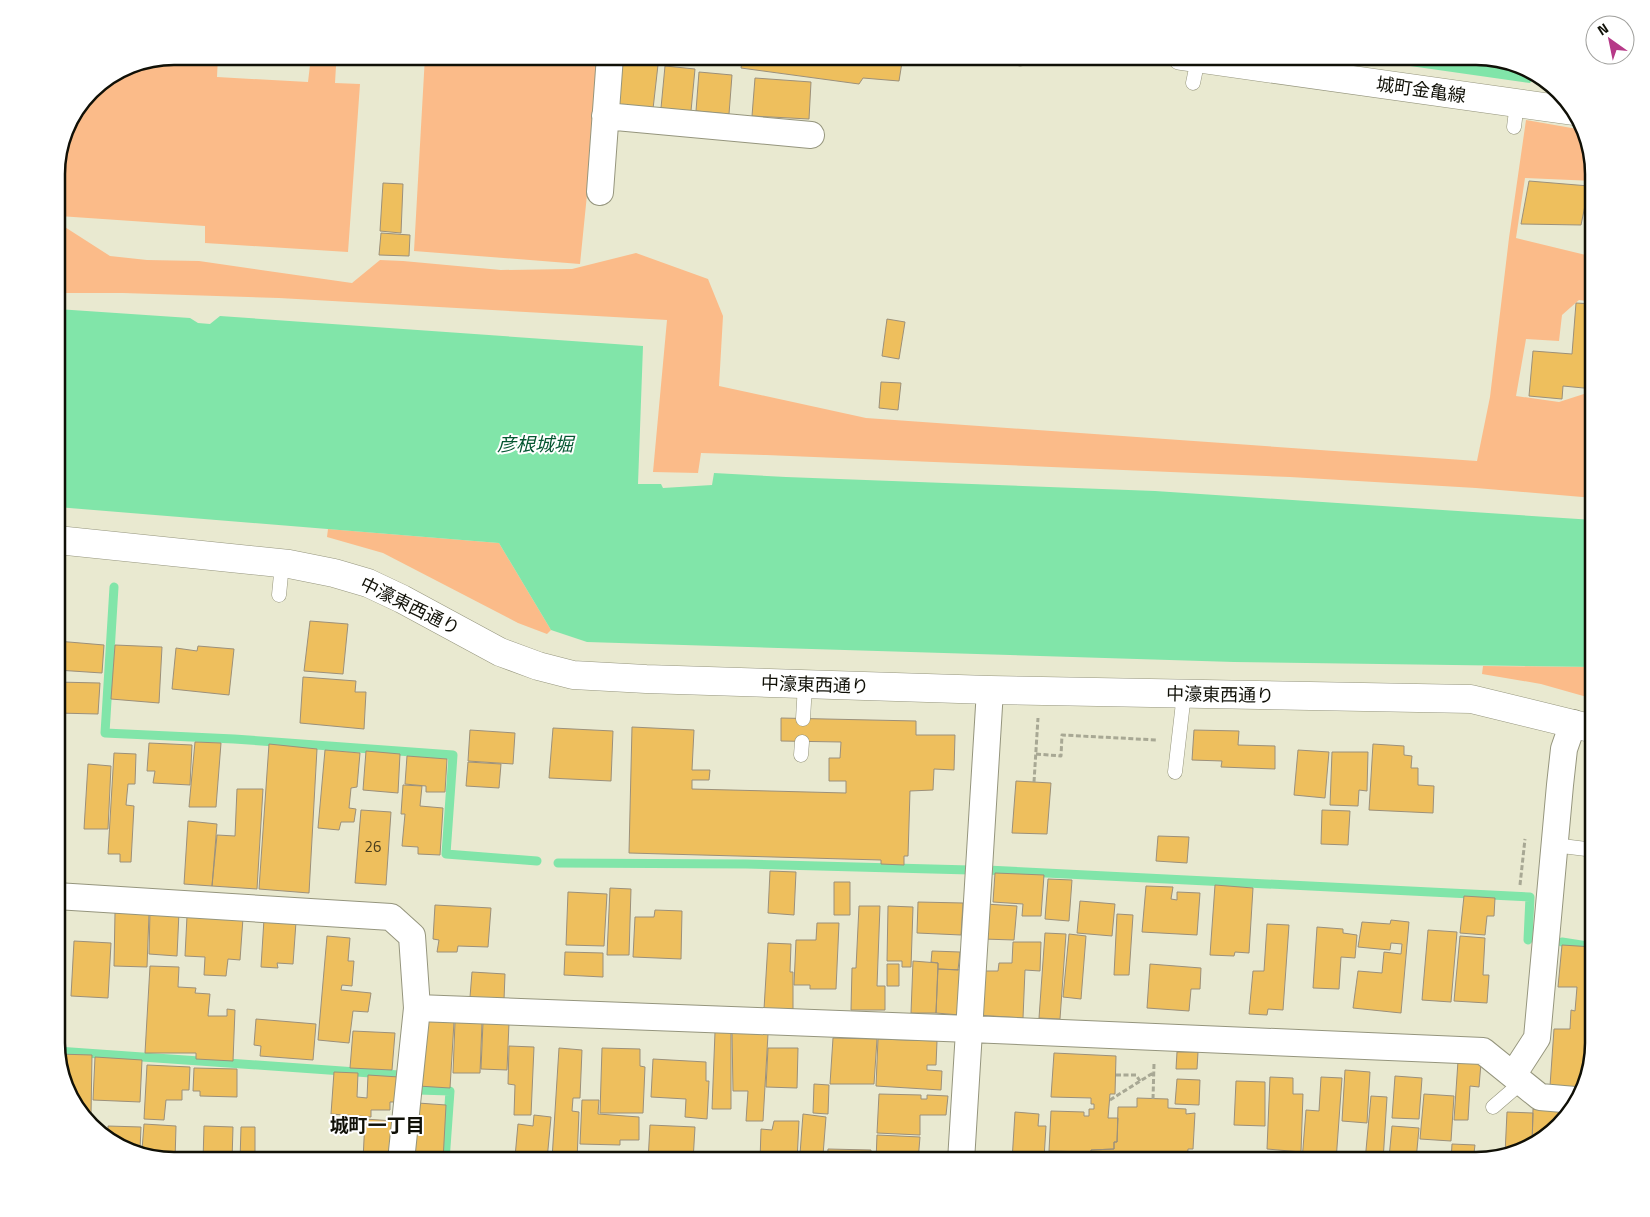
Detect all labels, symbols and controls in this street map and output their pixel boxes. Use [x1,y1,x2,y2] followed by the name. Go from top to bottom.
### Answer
[1585,15,1635,65] north arrow
[1593,17,1612,40] text: N
[1375,70,1468,109] street label: 城町金亀線
[497,429,576,458] water label: 彦根城堀
[356,570,465,641] street label: 中濠東西通り
[761,669,869,700] street label: 中濠東西通り
[1166,680,1274,709] street label: 中濠東西通り
[365,835,381,858] house number: 26
[329,1110,425,1139] district label: 城町一丁目

